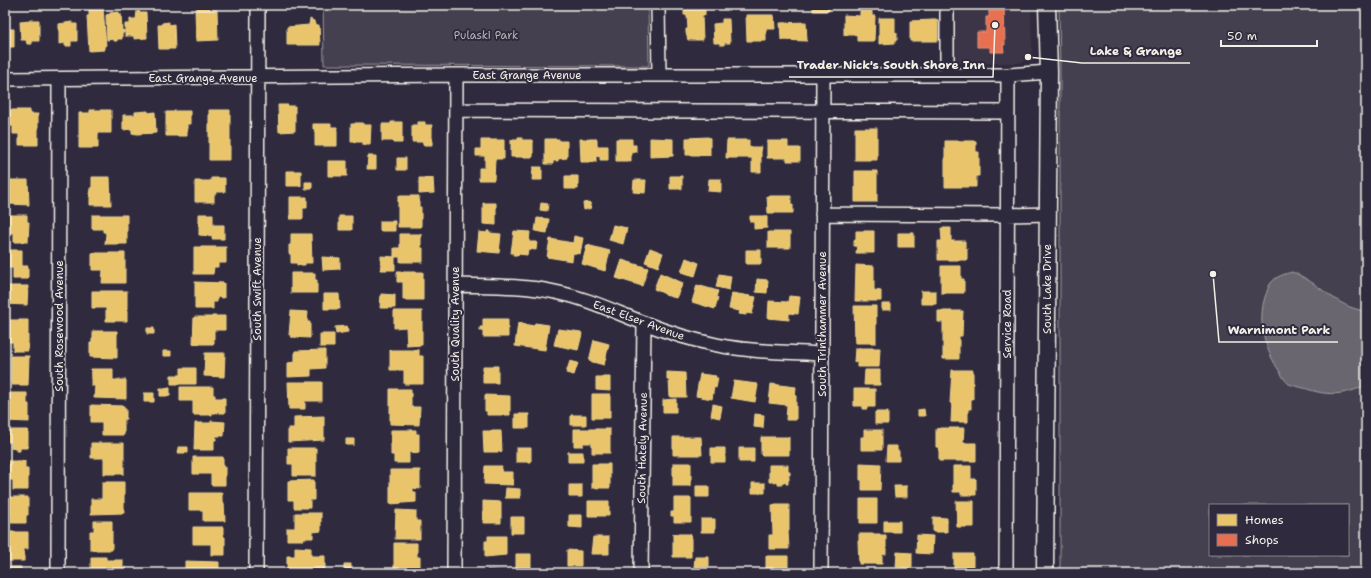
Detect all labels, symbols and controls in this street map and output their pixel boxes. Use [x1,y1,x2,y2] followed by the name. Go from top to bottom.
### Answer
[1221,22,1317,48] scale bar
[454,28,518,43] park label: Pulaski Park
[1227,28,1257,44] text: 50 m
[1082,39,1190,63] callout: Lake & Grange
[1090,43,1182,59] text: Lake & Grange
[789,53,993,77] callout: Trader Nick's South Shore Inn
[797,57,985,73] text: Trader Nick's South Shore Inn
[473,68,582,83] street label: East Grange Avenue
[149,71,258,86] street label: East Grange Avenue
[250,237,265,341] street label: South Swift Avenue
[1040,244,1055,334] street label: South Lake Drive
[815,251,830,397] street label: South Trinthammer Avenue
[52,260,67,392] street label: South Rosewood Avenue
[448,267,463,381] street label: South Quality Avenue
[1000,290,1015,358] street label: Service Road
[591,297,687,344] street label: East Elser Avenue
[1219,318,1338,342] callout: Warnimont Park
[1228,322,1331,338] text: Warnimont Park
[634,392,651,504] street label: South Hately Avenue
[1209,504,1349,556] legend
[1245,512,1284,528] text: Homes
[1245,532,1279,548] text: Shops

